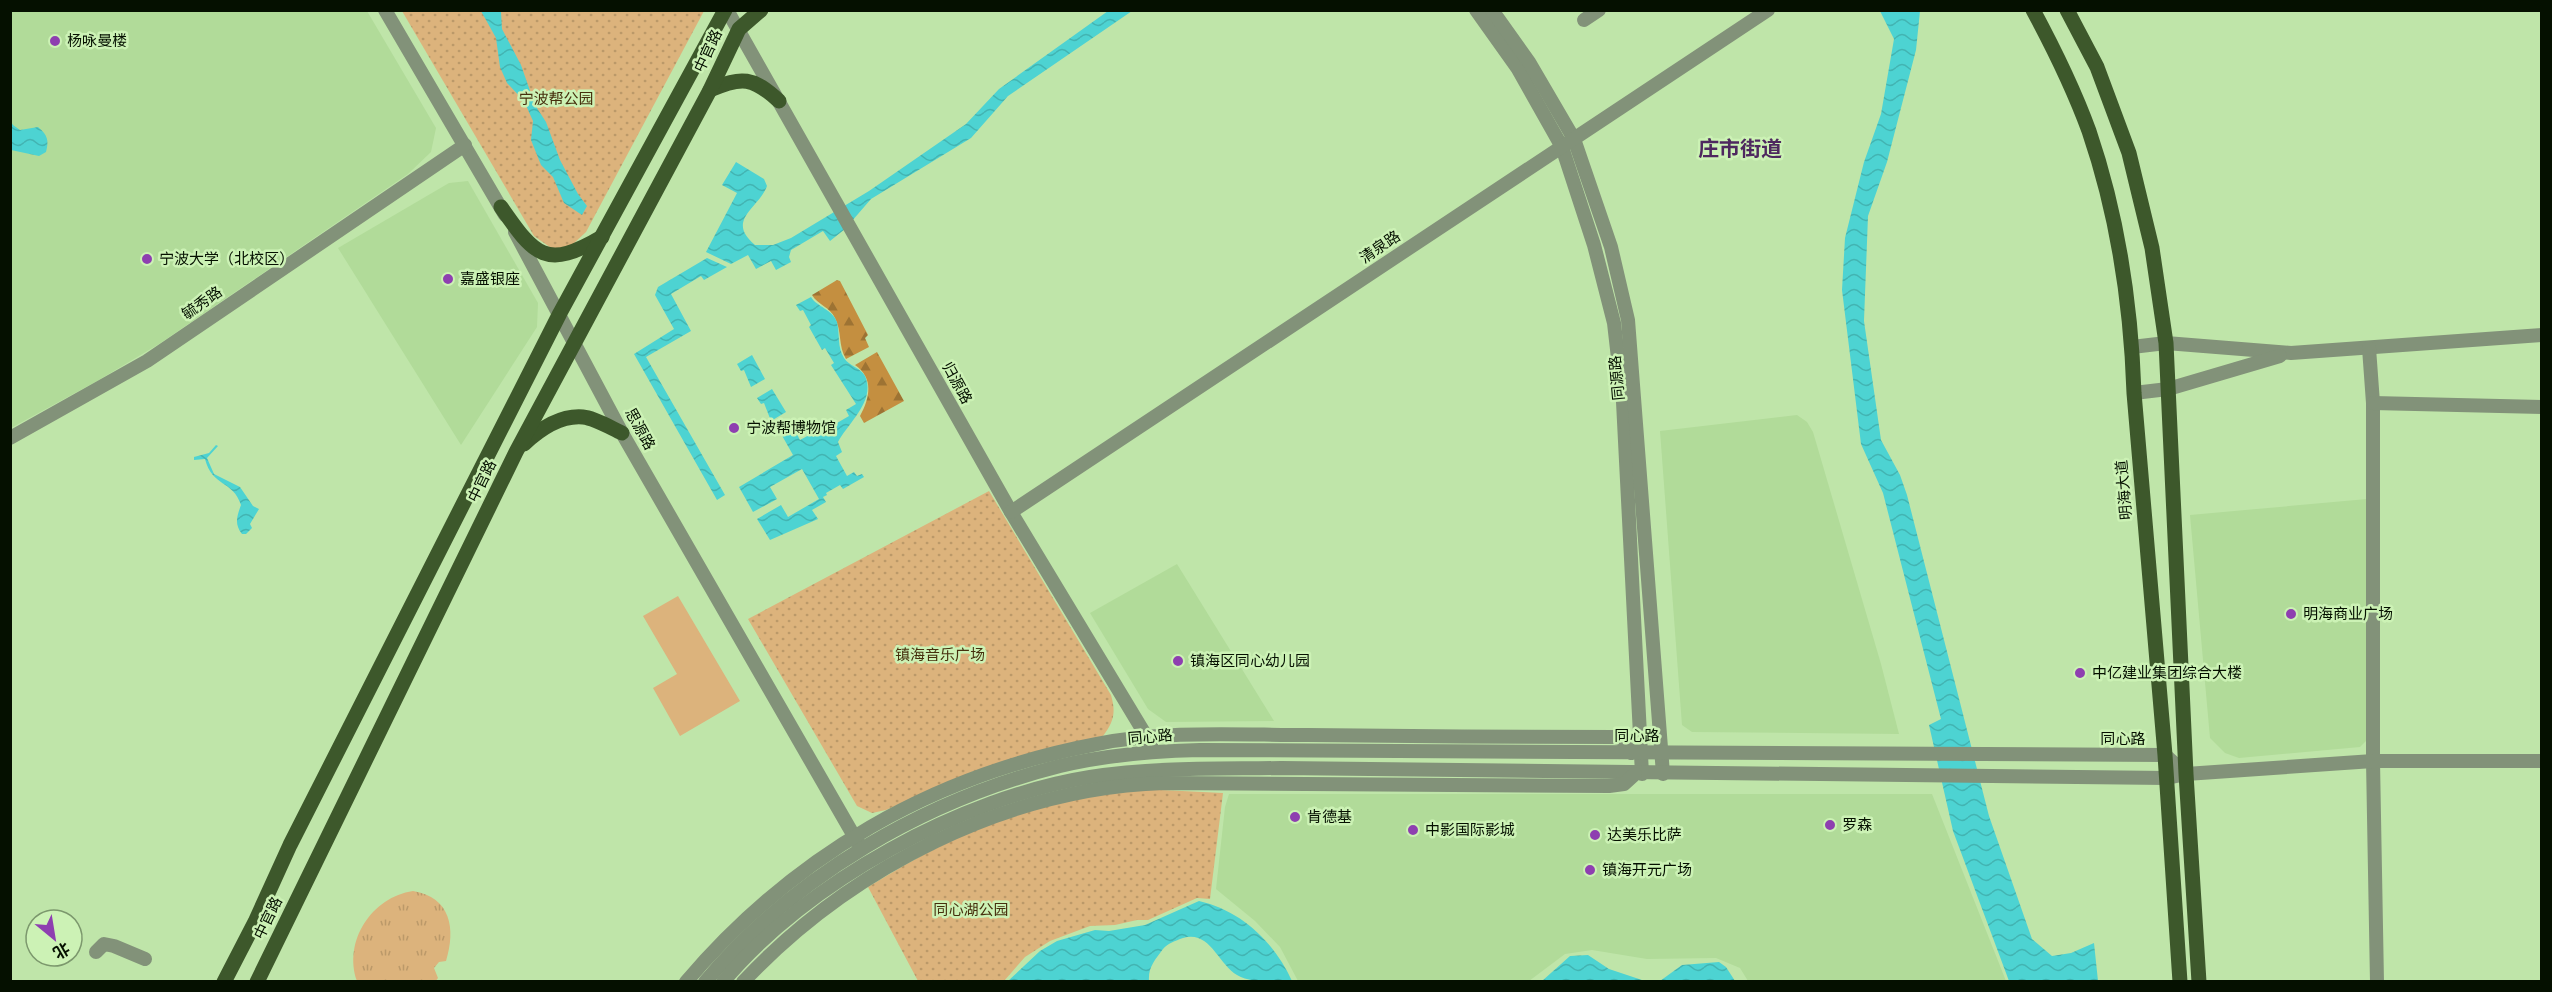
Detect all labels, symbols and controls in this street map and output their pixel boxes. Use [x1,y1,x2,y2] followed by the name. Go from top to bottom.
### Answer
[689,26,725,75] street label: 中官路
[67,31,127,49] place label: 杨咏曼楼
[48,34,62,48] marker: 杨咏曼楼
[518,89,594,107] park label: 宁波帮公园
[1698,135,1782,161] district label: 庄市街道
[1356,226,1403,266] street label: 清泉路
[159,249,294,267] place label: 宁波大学（北校区）
[140,252,154,266] marker: 宁波大学（北校区）
[460,269,520,287] place label: 嘉盛银座
[441,272,455,286] marker: 嘉盛银座
[178,282,225,322] street label: 毓秀路
[1605,355,1627,401] street label: 同源路
[939,358,977,407] street label: 归源路
[622,404,660,453] street label: 思源路
[746,418,836,436] place label: 宁波帮博物馆
[727,421,741,435] marker: 宁波帮博物馆
[463,456,499,505] street label: 中官路
[2111,459,2135,521] street label: 明海大道
[2303,604,2393,622] place label: 明海商业广场
[2284,607,2298,621] marker: 明海商业广场
[895,645,985,663] park label: 镇海音乐广场
[1190,651,1310,669] place label: 镇海区同心幼儿园
[1171,654,1185,668] marker: 镇海区同心幼儿园
[2092,663,2242,681] place label: 中亿建业集团综合大楼
[2073,666,2087,680] marker: 中亿建业集团综合大楼
[1127,725,1173,747] street label: 同心路
[1614,726,1660,744] street label: 同心路
[2100,729,2146,747] street label: 同心路
[1307,807,1352,825] place label: 肯德基
[1288,810,1302,824] marker: 肯德基
[1842,815,1872,833] place label: 罗森
[1823,818,1837,832] marker: 罗森
[1425,820,1515,838] place label: 中影国际影城
[1406,823,1420,837] marker: 中影国际影城
[1607,825,1682,843] place label: 达美乐比萨
[1588,828,1602,842] marker: 达美乐比萨
[1602,860,1692,878] place label: 镇海开元广场
[1583,863,1597,877] marker: 镇海开元广场
[249,893,285,942] street label: 中官路
[933,900,1009,918] park label: 同心湖公园
[24,908,84,968] north arrow
[50,938,73,964] text: 北

